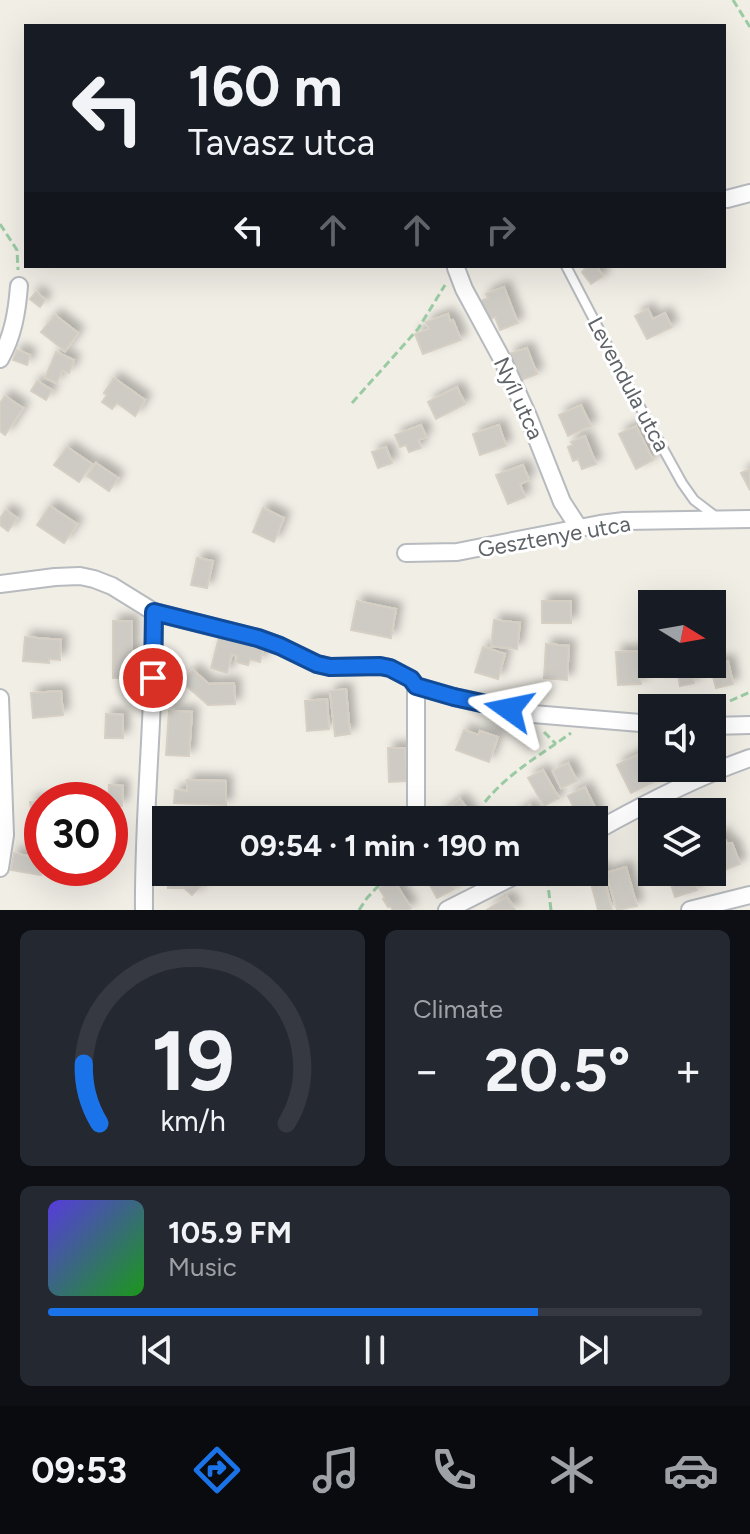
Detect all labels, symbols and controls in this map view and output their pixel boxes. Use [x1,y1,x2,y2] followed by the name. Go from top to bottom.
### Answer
[188,53,343,120] text: 160 m
[56,56,160,160] icon: left
[188,121,375,164] text: Tavasz utca
[227,208,271,252] icon: left
[311,208,355,252] icon: ahead
[395,208,439,252] icon: ahead
[479,208,523,252] icon: right
[582,312,675,456] street label: Levendula utca
[488,353,549,444] street label: Nyíl utca
[476,510,633,563] street label: Gesztenye utca
[638,590,726,678] north arrow
[638,590,726,886] map controls
[119,644,187,712] pin
[131,656,175,700] icon: arrive
[467,667,551,751] position arrow
[638,694,726,782] button: sound
[24,782,128,886] speed limit sign: 30
[638,798,726,886] button: layers
[240,827,520,864] text: 09:54 · 1 min · 190 m
[413,993,503,1025] text: Climate
[151,1011,234,1111] text: 19
[484,1034,631,1106] text: 20.5°
[413,1044,440,1097] text: −
[675,1044,702,1097] text: +
[160,1104,225,1138] text: km/h
[168,1214,292,1251] text: 105.9 FM
[168,1251,237,1283] text: Music
[135,1328,179,1372] icon: previous
[353,1328,397,1372] icon: pause
[571,1328,615,1372] icon: next
[189,1442,245,1498] icon: directions
[308,1442,364,1498] icon: music
[426,1442,482,1498] icon: phone
[544,1442,600,1498] icon: climate
[663,1442,719,1498] icon: car
[31,1449,127,1492] text: 09:53

